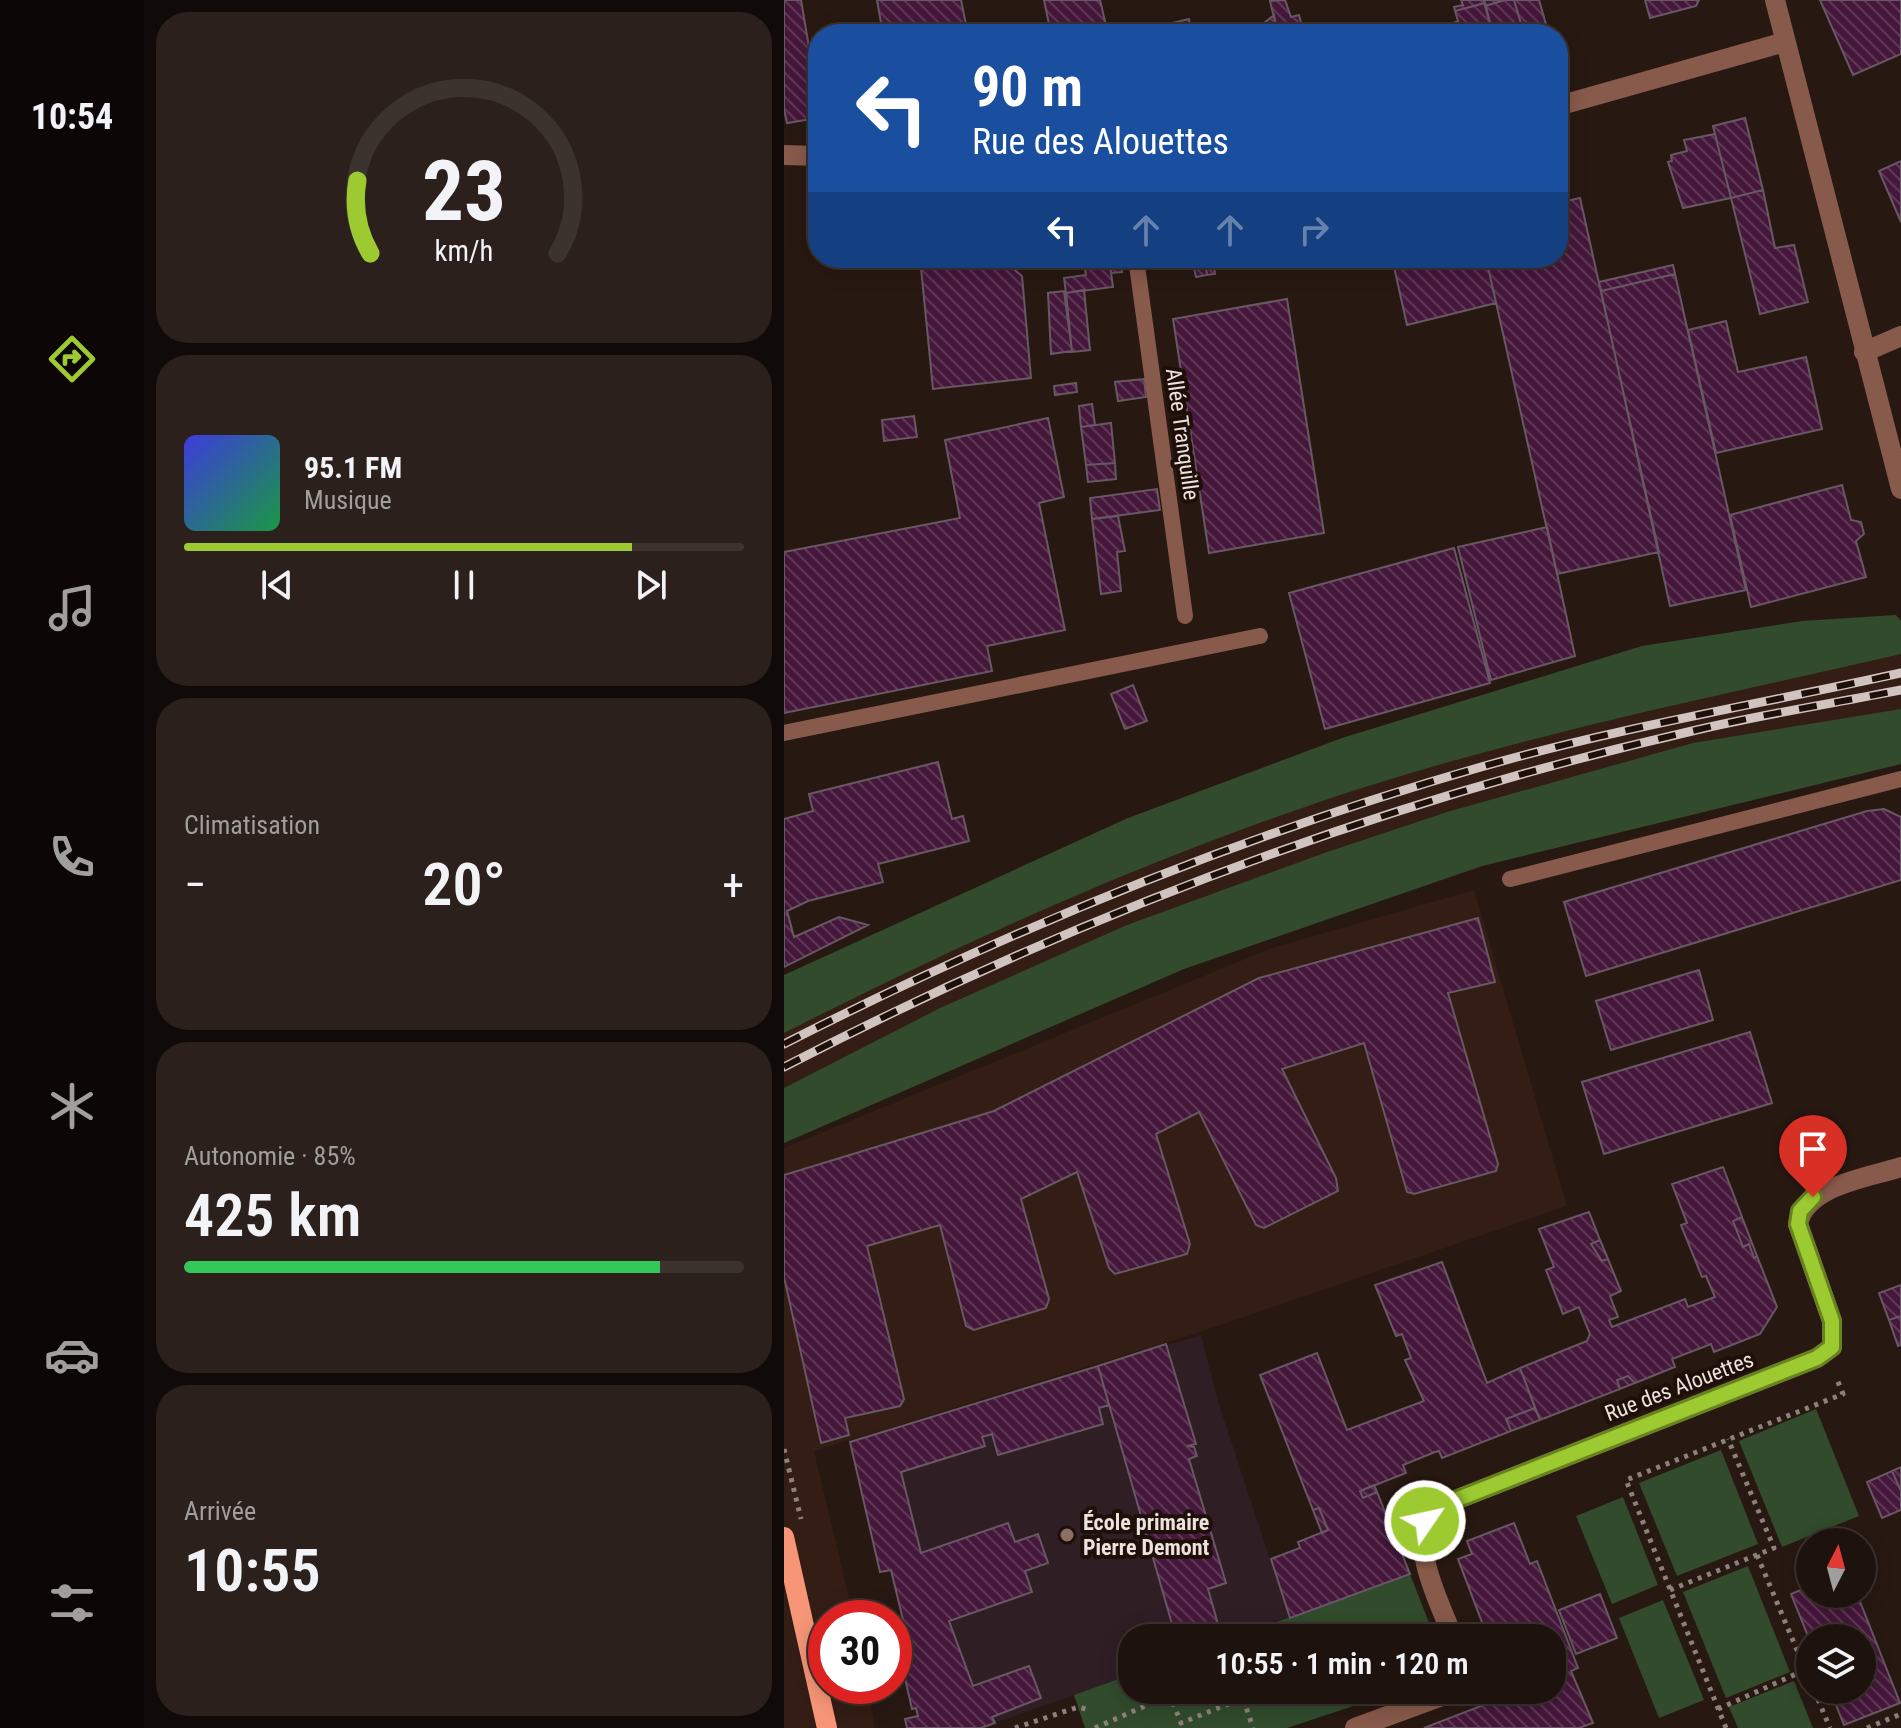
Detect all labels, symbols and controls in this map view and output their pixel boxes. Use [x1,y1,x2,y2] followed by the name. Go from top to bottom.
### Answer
[972,54,1083,120] text: 90 m
[840,56,944,160] icon: left
[31,96,113,138] text: 10:54
[972,121,1229,163] text: Rue des Alouettes
[422,142,506,239] text: 23
[1040,208,1084,252] icon: left
[1124,208,1168,252] icon: ahead
[1208,208,1252,252] icon: ahead
[1292,208,1336,252] icon: right
[435,234,493,268] text: km/h
[44,331,100,387] icon: directions
[1161,366,1204,502] street label: Allée Tranquille
[304,450,402,485] text: 95.1 FM
[304,485,392,515] text: Musique
[255,563,299,607] icon: previous
[442,563,486,607] icon: pause
[629,563,673,607] icon: next
[44,580,100,636] icon: music
[184,810,320,840] text: Climatisation
[44,829,100,885] icon: phone
[422,849,506,920] text: 20°
[184,859,206,911] text: −
[722,859,744,911] text: +
[44,1078,100,1134] icon: climate
[1779,1115,1847,1197] pin
[1791,1127,1835,1171] icon: arrive
[184,1141,356,1171] text: Autonomie · 85%
[184,1180,361,1251] text: 425 km
[44,1327,100,1383] icon: car
[1601,1347,1757,1426] street label: Rue des Alouettes
[1383,1479,1467,1563] position arrow
[184,1496,256,1526] text: Arrivée
[1083,1510,1210,1560] place label: École primaire Pierre Demont
[1058,1526,1076,1544] marker: École primaire Pierre Demont
[1796,1528,1876,1608] north arrow
[1796,1528,1876,1704] map controls
[184,1535,321,1606] text: 10:55
[44,1575,100,1631] icon: filters
[808,1600,912,1704] speed limit sign: 30
[1796,1624,1876,1704] button: layers
[1215,1646,1469,1681] text: 10:55 · 1 min · 120 m

